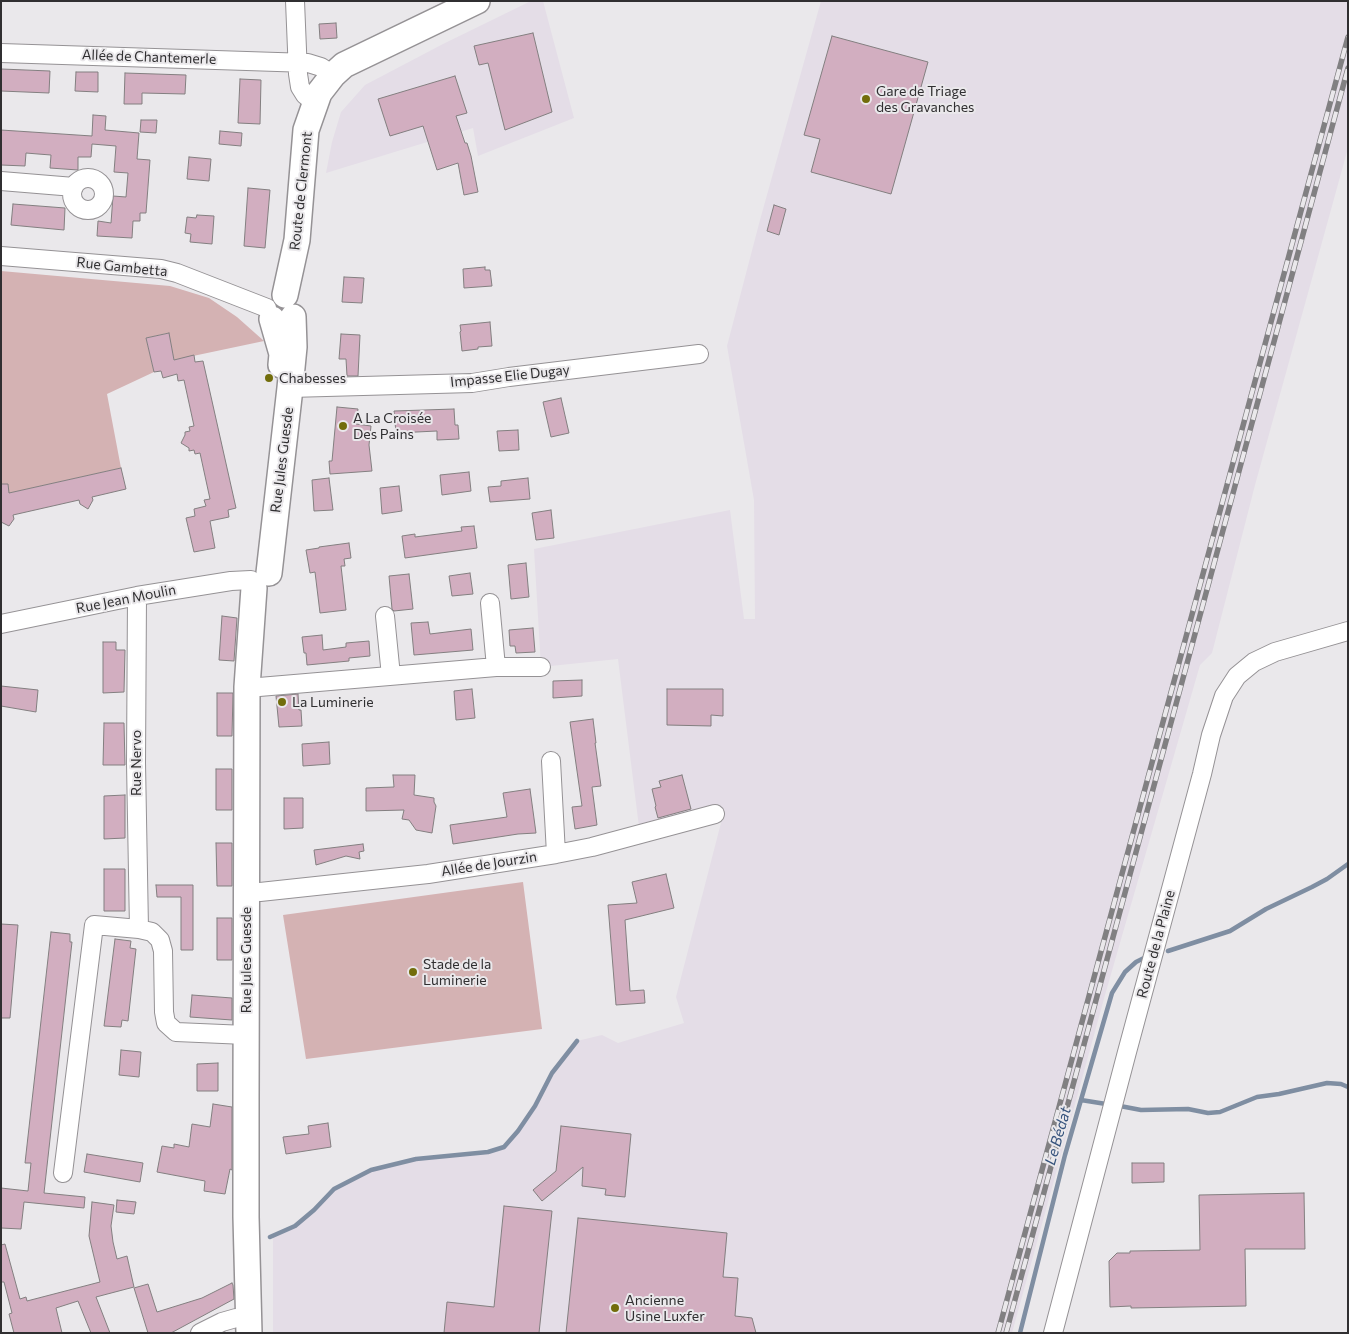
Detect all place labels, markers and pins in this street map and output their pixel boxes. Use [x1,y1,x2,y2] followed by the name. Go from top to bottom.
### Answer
[876,83,974,115] place label: Gare de Triage des Gravanches
[860,93,872,105] marker: Gare de Triage des Gravanches
[279,370,346,386] place label: Chabesses
[263,372,275,384] marker: Chabesses
[353,410,431,442] place label: A La Croisée Des Pains
[337,420,349,432] marker: A La Croisée Des Pains
[292,694,374,710] place label: La Luminerie
[276,696,288,708] marker: La Luminerie
[423,956,491,989] place label: Stade de la Luminerie
[407,966,419,978] marker: Stade de la Luminerie
[625,1292,705,1324] place label: Ancienne Usine Luxfer
[609,1302,621,1314] marker: Ancienne Usine Luxfer

